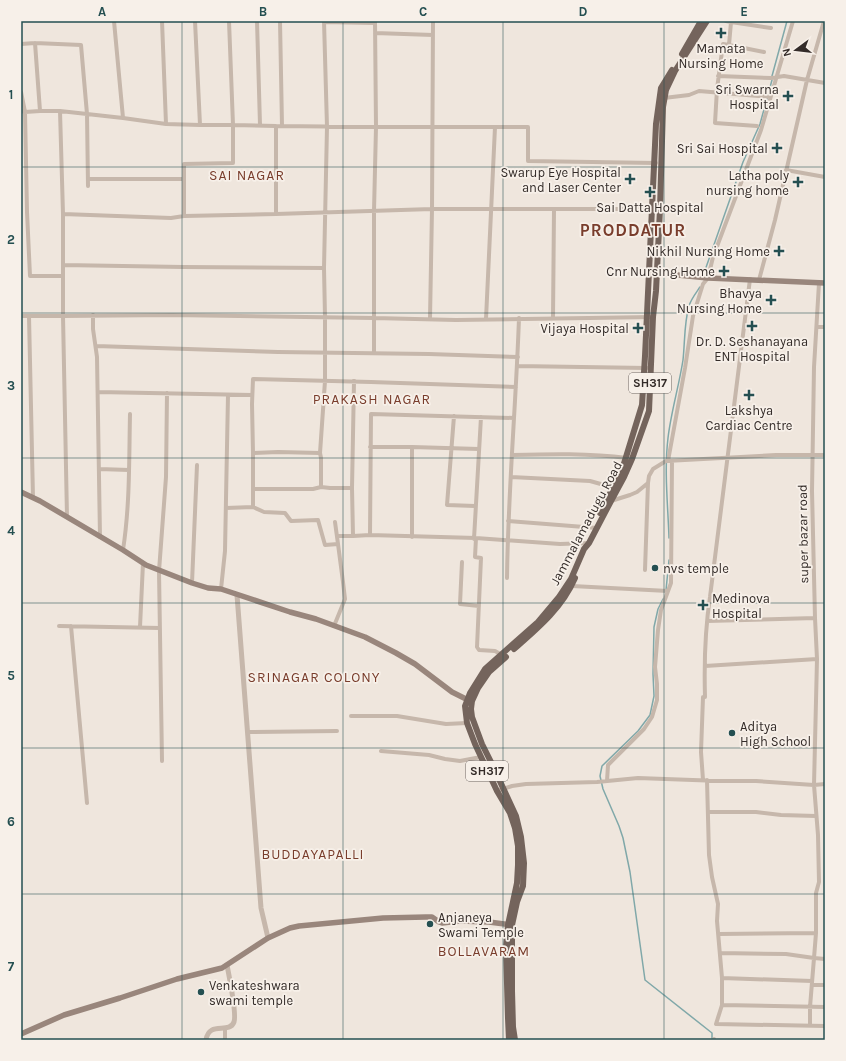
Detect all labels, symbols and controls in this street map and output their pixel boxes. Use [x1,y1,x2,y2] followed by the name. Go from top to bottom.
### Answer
[98,4,106,19] text: A
[259,4,267,19] text: B
[419,4,427,19] text: C
[579,4,588,19] text: D
[740,4,748,19] text: E
[715,27,727,39] marker: Mamata Nursing Home
[776,30,816,70] north arrow
[678,41,764,71] place label: Mamata Nursing Home
[780,47,794,58] text: N
[715,82,779,112] place label: Sri Swarna Hospital
[9,87,13,102] text: 1
[782,90,794,102] marker: Sri Swarna Hospital
[677,141,768,156] place label: Sri Sai Hospital
[771,142,783,154] marker: Sri Sai Hospital
[500,165,621,195] place label: Swarup Eye Hospital and Laser Center
[209,167,285,184] district label: SAI NAGAR
[706,168,789,198] place label: Latha poly nursing home
[624,173,636,185] marker: Swarup Eye Hospital and Laser Center
[792,176,804,188] marker: Latha poly nursing home
[644,186,656,198] marker: Sai Datta Hospital
[596,200,704,215] place label: Sai Datta Hospital
[580,220,686,240] district label: PRODDATUR
[7,232,15,247] text: 2
[646,244,770,259] place label: Nikhil Nursing Home
[773,245,785,257] marker: Nikhil Nursing Home
[606,264,715,279] place label: Cnr Nursing Home
[718,265,730,277] marker: Cnr Nursing Home
[677,286,762,316] place label: Bhavya Nursing Home
[765,294,777,306] marker: Bhavya Nursing Home
[746,320,758,332] marker: Dr. D. Seshanayana ENT Hospital
[541,321,629,336] place label: Vijaya Hospital
[632,322,644,334] marker: Vijaya Hospital
[696,334,808,364] place label: Dr. D. Seshanayana ENT Hospital
[629,373,671,393] road number: SH317
[7,378,15,393] text: 3
[743,389,755,401] marker: Lakshya Cardiac Centre
[313,391,431,408] district label: PRAKASH NAGAR
[705,403,793,433] place label: Lakshya Cardiac Centre
[547,459,625,587] street label: Jammalamadugu Road
[795,484,811,584] street label: super bazar road
[7,523,15,538] text: 4
[663,561,729,576] place label: nvs temple
[650,563,660,573] marker: nvs temple
[712,591,770,621] place label: Medinova Hospital
[697,599,709,611] marker: Medinova Hospital
[7,668,15,683] text: 5
[248,669,381,686] district label: SRINAGAR COLONY
[740,719,811,749] place label: Aditya High School
[727,728,737,738] marker: Aditya High School
[466,761,508,781] road number: SH317
[7,814,15,829] text: 6
[261,846,365,863] district label: BUDDAYAPALLI
[438,910,524,940] place label: Anjaneya Swami Temple
[425,919,435,929] marker: Anjaneya Swami Temple
[438,943,530,960] district label: BOLLAVARAM
[8,959,15,974] text: 7
[209,978,300,1008] place label: Venkateshwara swami temple
[196,987,206,997] marker: Venkateshwara swami temple

